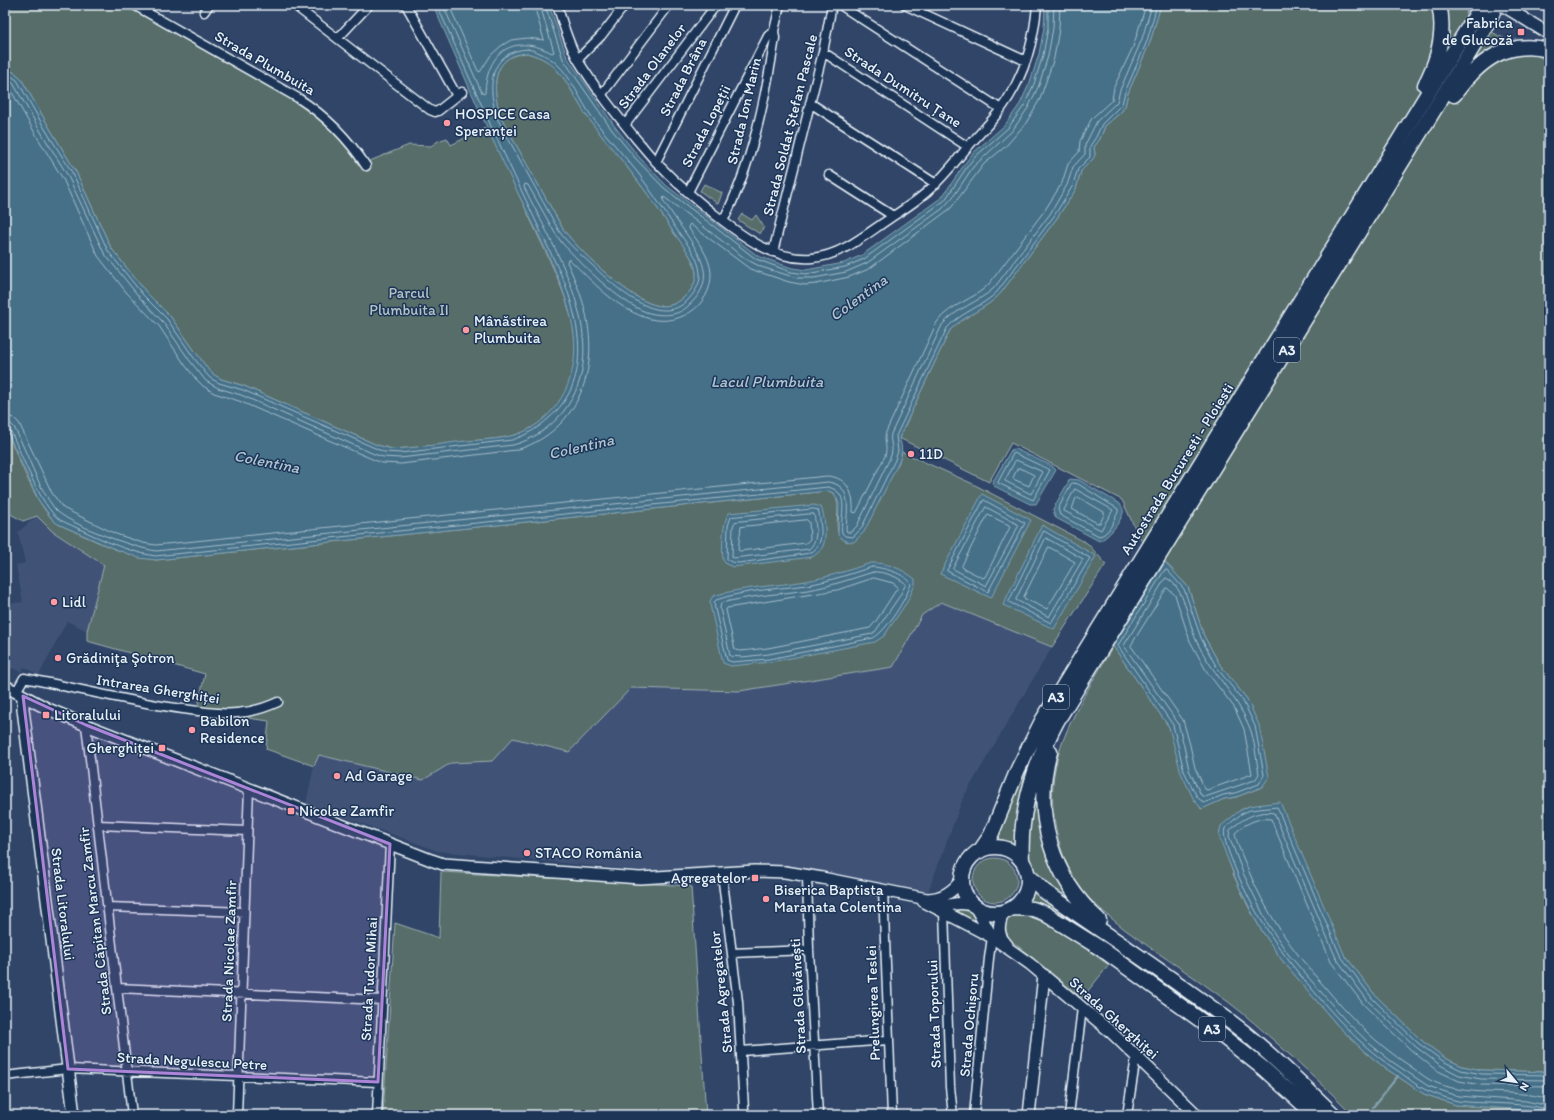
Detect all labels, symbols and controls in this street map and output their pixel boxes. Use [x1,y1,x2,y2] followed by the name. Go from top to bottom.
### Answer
[1442,14,1513,49] place label: Fabrica de Glucoză
[614,20,690,112] street label: Strada Olanelor
[212,27,319,99] street label: Strada Plumbuita
[1516,27,1526,37] marker: Fabrica de Glucoză
[759,32,821,218] street label: Strada Soldat Ștefan Pascale
[656,35,711,119] street label: Strada Brâna
[841,42,965,132] street label: Strada Dumitru Țane
[723,55,765,166] street label: Strada Ion Marin
[678,82,734,170] street label: Strada Lopeții
[455,105,551,140] place label: HOSPICE Casa Speranței
[442,118,452,128] marker: HOSPICE Casa Speranței
[826,270,891,325] water label: Colentina
[369,284,449,319] park label: Parcul Plumbuita II
[474,312,547,347] place label: Mânăstirea Plumbuita
[461,325,471,335] marker: Mânăstirea Plumbuita
[1274,338,1300,362] road number: A3
[711,372,824,391] water label: Lacul Plumbuita
[1117,380,1237,558] street label: Autostrada Bucuresti - Ploiesti
[547,430,616,463] water label: Colentina
[919,445,943,463] place label: 11D
[232,446,302,477] water label: Colentina
[906,449,916,459] marker: 11D
[62,593,87,611] place label: Lidl
[49,597,59,607] marker: Lidl
[66,649,175,667] place label: Grădiniţa Şotron
[53,653,63,663] marker: Grădiniţa Şotron
[95,670,221,708] street label: Intrarea Gherghiței
[1043,685,1069,709] road number: A3
[54,706,121,724] place label: Litoralului
[41,710,51,720] marker: Litoralului
[200,712,265,747] place label: Babilon Residence
[187,725,197,735] marker: Babilon Residence
[86,739,154,757] place label: Gherghiței
[157,743,167,753] marker: Gherghiței
[345,767,412,785] place label: Ad Garage
[332,771,342,781] marker: Ad Garage
[299,802,394,820] place label: Nicolae Zamfir
[286,806,296,816] marker: Nicolae Zamfir
[75,826,115,1016] street label: Strada Căpitan Marcu Zamfir
[535,844,642,862] place label: STACO România
[47,847,79,961] street label: Strada Litoralului
[522,848,532,858] marker: STACO România
[671,869,747,887] place label: Agregatelor
[750,873,760,883] marker: Agregatelor
[218,880,240,1022] street label: Strada Nicolae Zamfir
[774,881,902,916] place label: Biserica Baptista Maranata Colentina
[761,894,771,904] marker: Biserica Baptista Maranata Colentina
[357,917,381,1041] street label: Strada Tudor Mihai
[706,930,736,1054] street label: Strada Agregatelor
[786,938,810,1054] street label: Strada Glăvănești
[862,945,884,1061] street label: Prelungirea Teslei
[923,960,945,1068] street label: Strada Toporului
[955,972,983,1078] street label: Strada Ochișoru
[1066,973,1162,1063] street label: Strada Gherghiței
[1199,1017,1225,1041] road number: A3
[116,1048,268,1074] street label: Strada Negulescu Petre
[1496,1062,1536,1102] north arrow
[1517,1080,1532,1093] text: N

